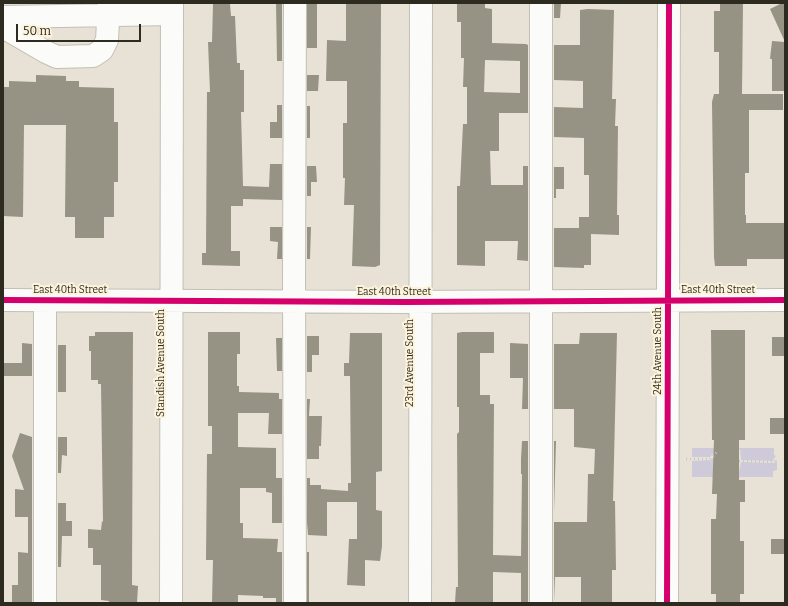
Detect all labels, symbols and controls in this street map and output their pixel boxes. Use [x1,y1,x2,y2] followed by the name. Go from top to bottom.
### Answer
[18,16,143,42] scale bar
[23,24,51,38] text: 50 m
[33,284,107,296] street label: East 40th Street
[681,284,755,296] street label: East 40th Street
[357,286,431,298] street label: East 40th Street
[652,307,664,395] street label: 24th Avenue South
[155,309,167,417] street label: Standish Avenue South
[404,319,416,407] street label: 23rd Avenue South

